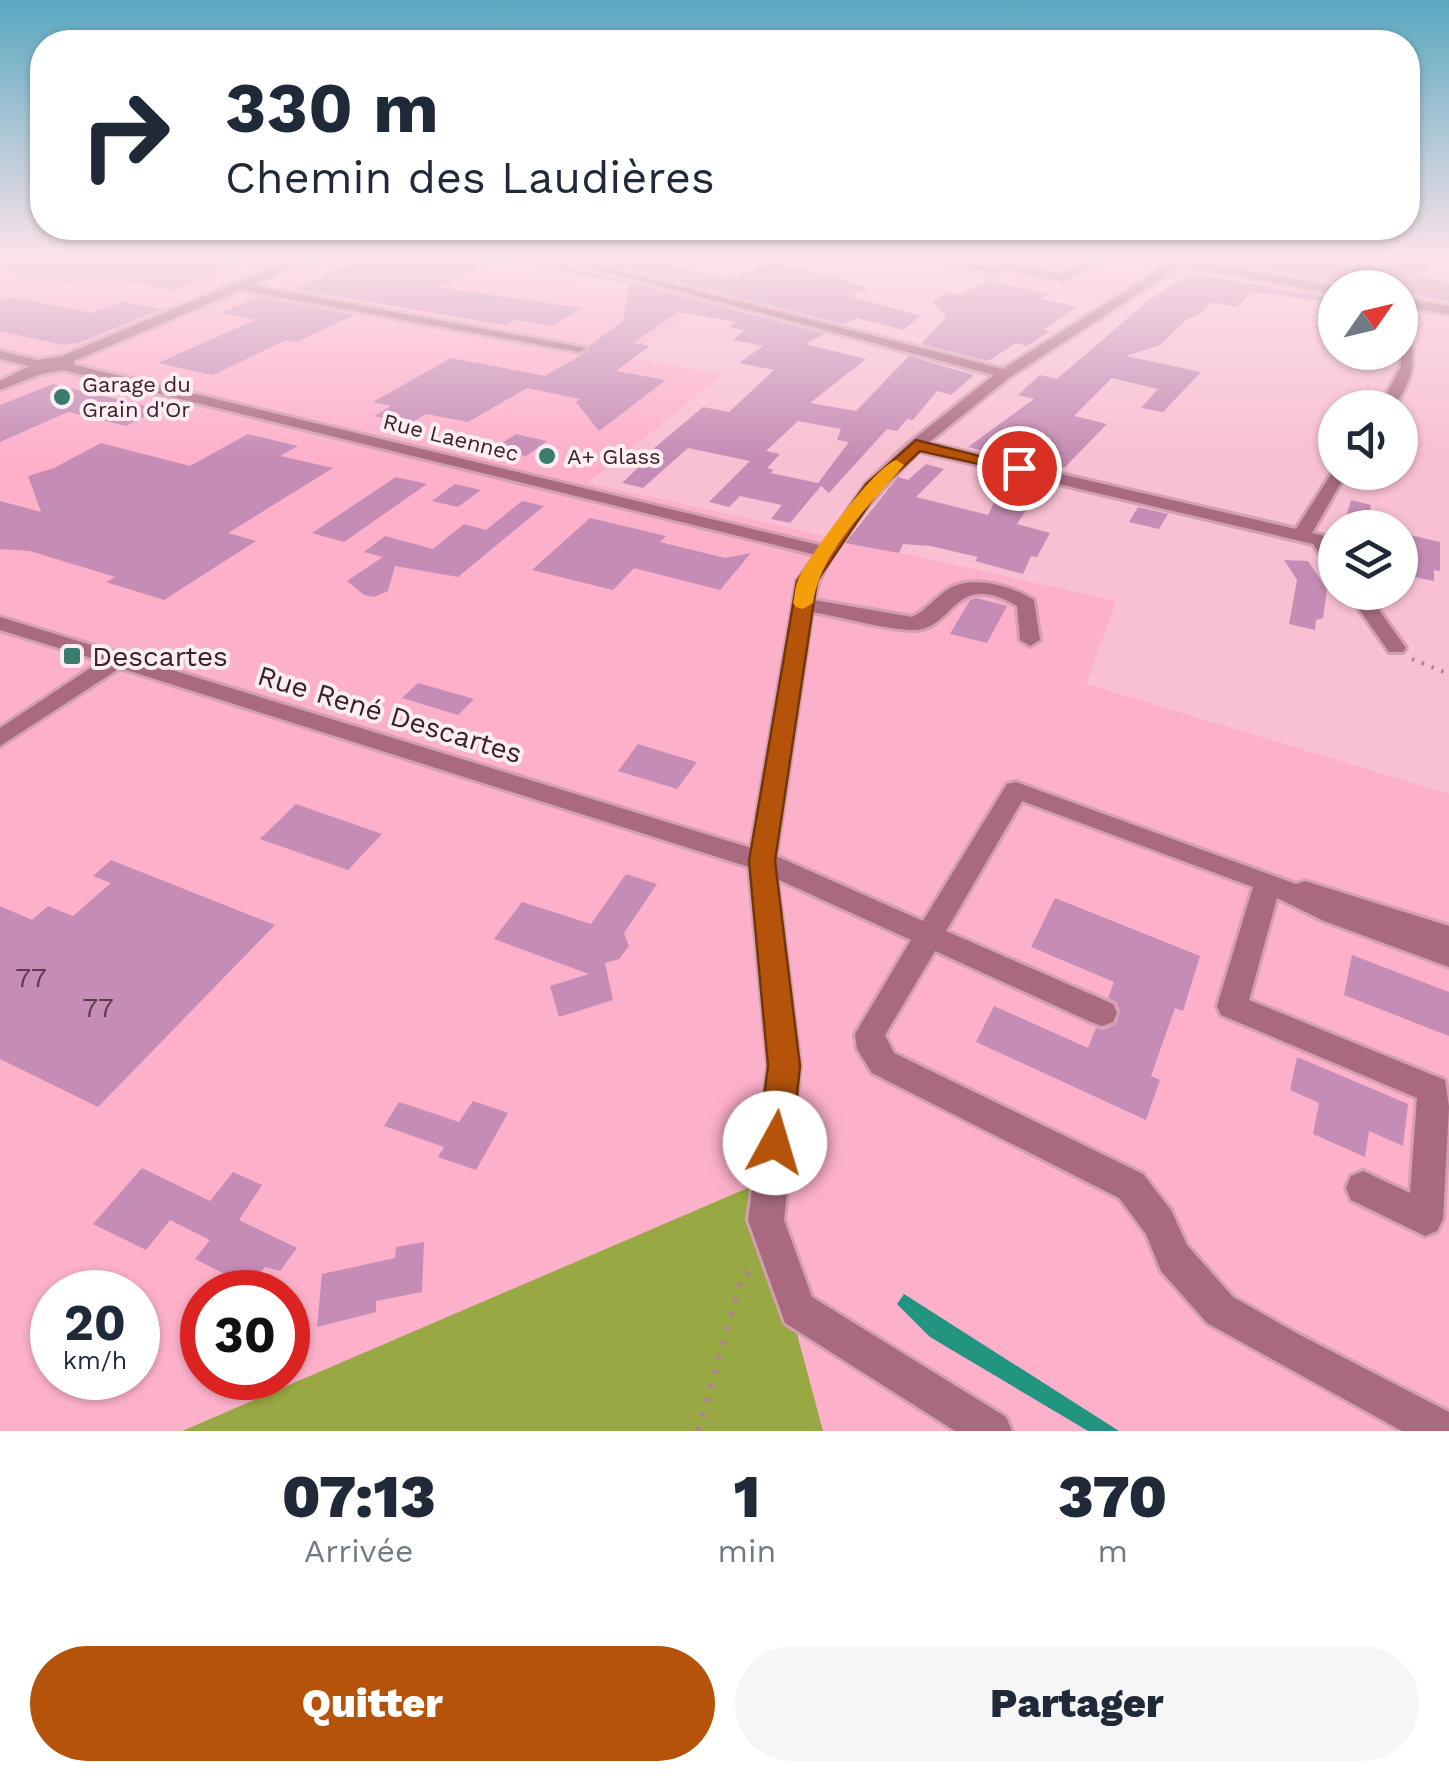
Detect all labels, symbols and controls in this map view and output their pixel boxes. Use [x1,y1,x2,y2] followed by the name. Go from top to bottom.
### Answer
[225,67,439,149] text: 330 m
[60,70,190,200] icon: right
[225,151,715,204] text: Chemin des Laudières
[1318,270,1418,370] north arrow
[1318,270,1418,610] map controls
[82,372,191,422] place label: Garage du Grain d'Or
[51,386,73,408] marker: Garage du Grain d'Or
[1318,390,1418,490] button: sound
[381,409,521,466] street label: Rue Laennec
[977,426,1062,511] pin
[992,441,1047,496] icon: arrive
[567,444,661,469] place label: A+ Glass
[536,445,558,467] marker: A+ Glass
[1318,510,1418,610] button: layers
[92,640,228,673] place label: Descartes
[61,645,83,667] marker: Descartes
[254,659,526,770] street label: Rue René Descartes
[15,961,47,994] house number: 77
[82,991,114,1024] house number: 77
[723,1091,827,1195] position arrow
[180,1270,310,1400] speed limit sign: 30
[64,1293,126,1352] text: 20
[63,1346,127,1375] text: km/h
[282,1461,436,1532] text: 07:13
[734,1461,760,1532] text: 1
[1058,1461,1167,1532] text: 370
[304,1532,413,1570] text: Arrivée
[718,1532,776,1570] text: min
[1097,1532,1128,1570] text: m
[30,1646,715,1761] button: Quitter
[735,1646,1419,1761] button: Partager

